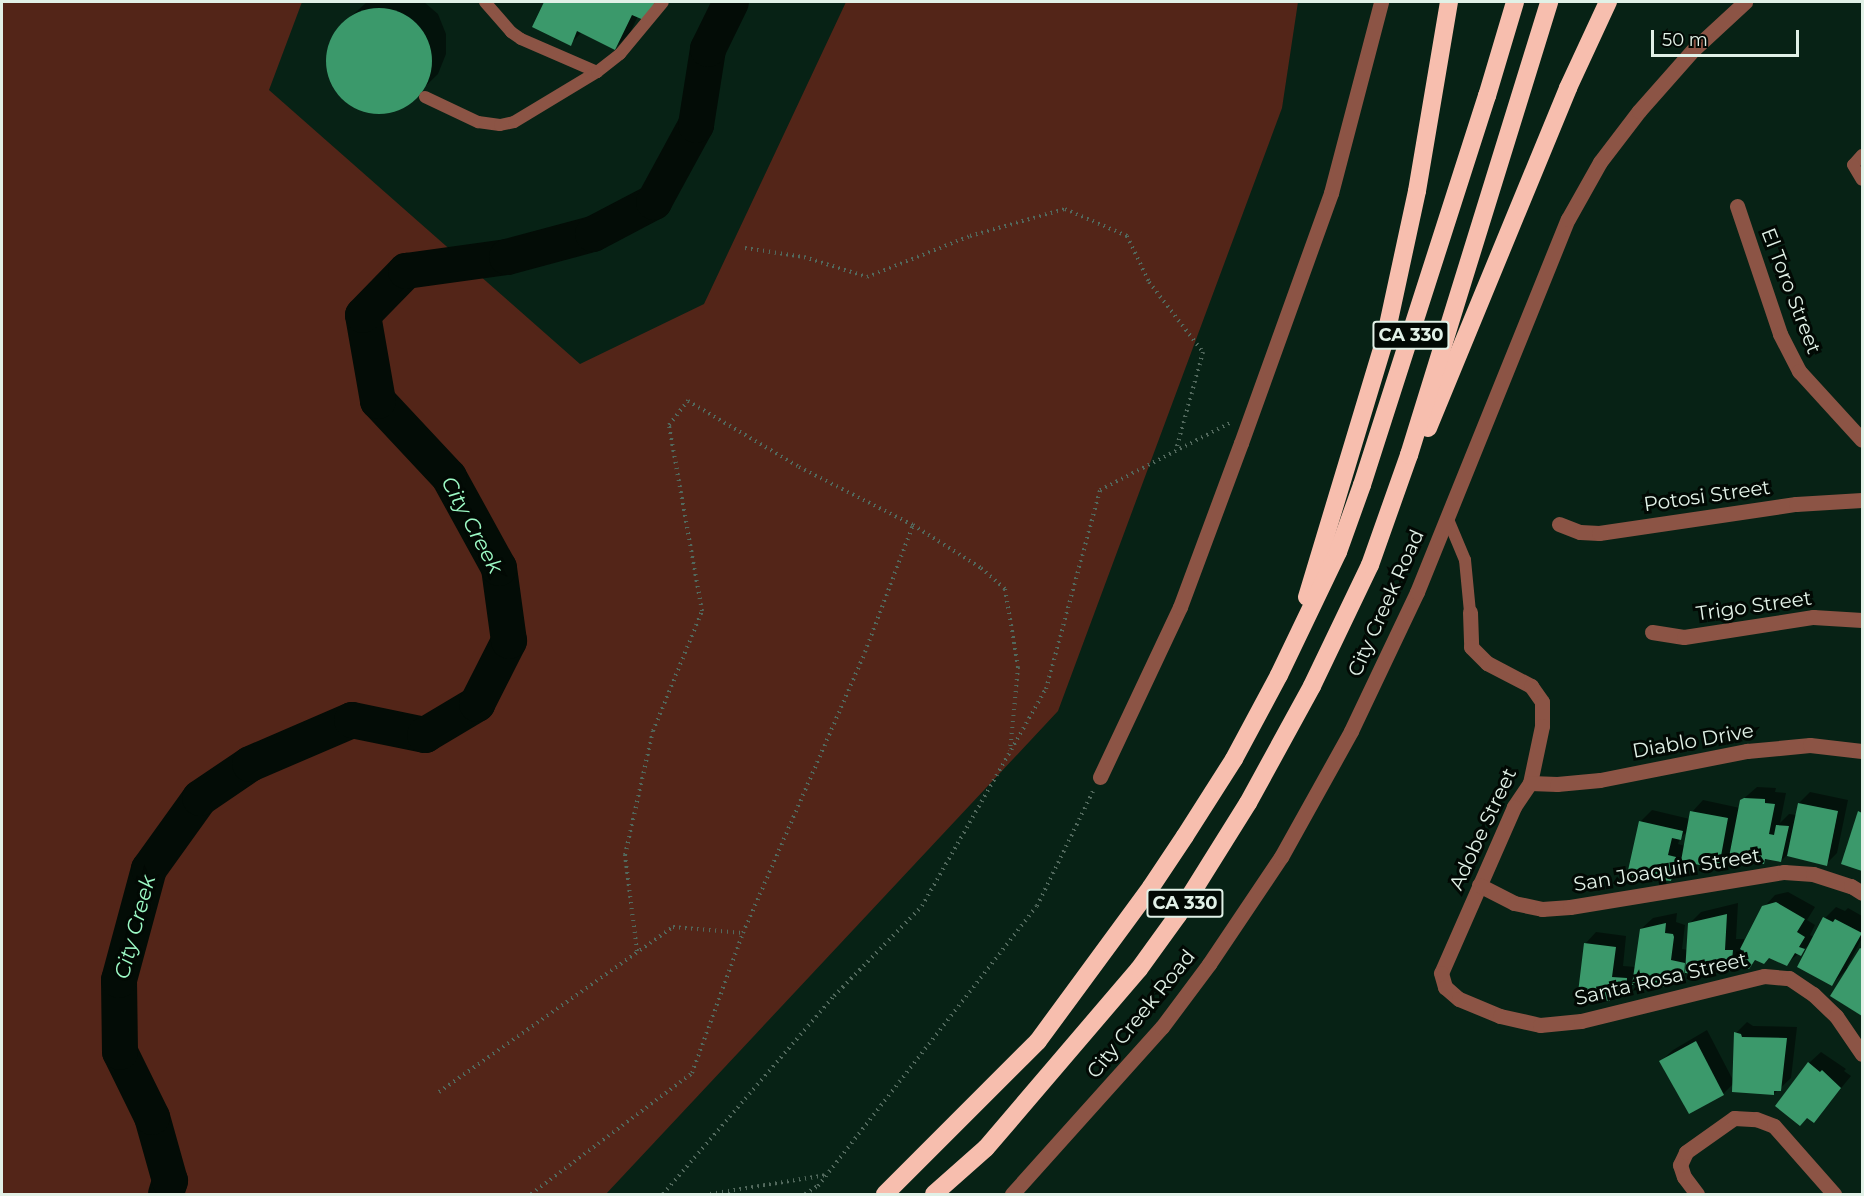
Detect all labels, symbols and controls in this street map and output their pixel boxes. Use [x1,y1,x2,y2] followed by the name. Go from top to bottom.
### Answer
[1654,18,1802,56] scale bar
[1662,29,1708,51] text: 50 m
[1756,225,1826,357] street label: El Toro Street
[1372,320,1450,350] road number: CA 330
[436,472,508,578] water label: City Creek
[1642,475,1772,517] street label: Potosi Street
[1343,526,1429,680] street label: City Creek Road
[1695,586,1813,626] street label: Trigo Street
[1630,719,1756,763] street label: Diablo Drive
[1444,764,1522,894] street label: Adobe Street
[1572,843,1762,897] street label: San Joaquin Street
[109,872,161,982] water label: City Creek
[1146,888,1224,918] road number: CA 330
[1082,945,1200,1083] street label: City Creek Road
[1572,947,1750,1011] street label: Santa Rosa Street

